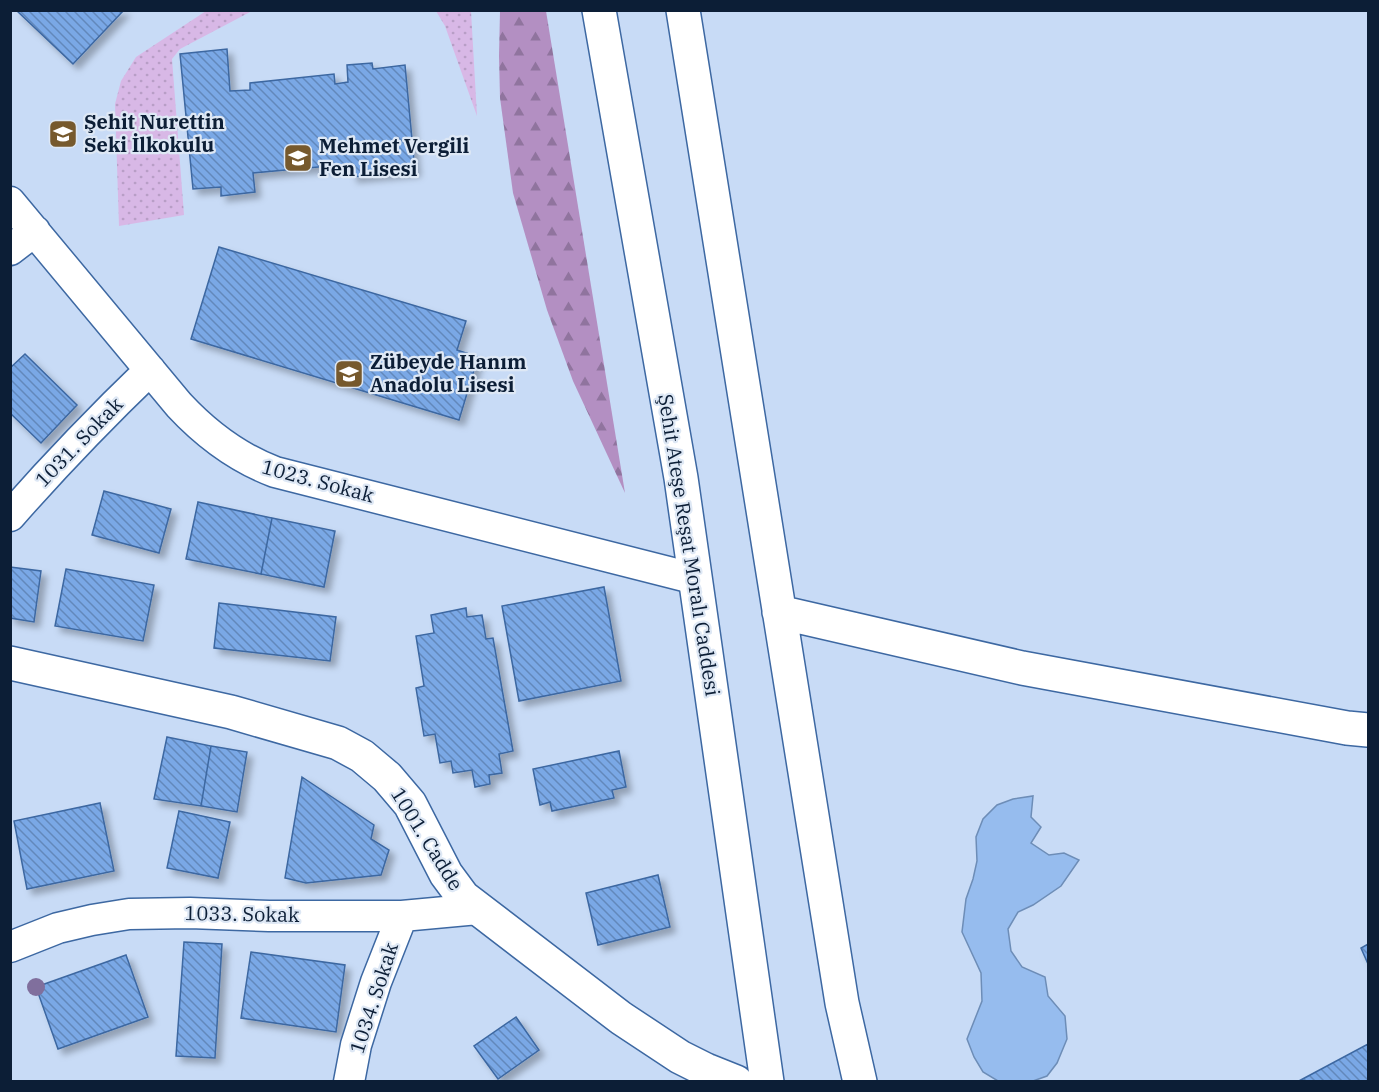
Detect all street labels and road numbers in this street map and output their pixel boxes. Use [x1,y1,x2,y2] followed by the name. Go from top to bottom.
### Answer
[29,391,129,493] street label: 1031. Sokak
[652,392,727,698] street label: Şehit Ateşe Reşat Moralı Caddesi
[259,453,378,509] street label: 1023. Sokak
[385,782,470,895] street label: 1001. Cadde
[184,899,300,928] street label: 1033. Sokak
[343,939,404,1057] street label: 1034. Sokak

